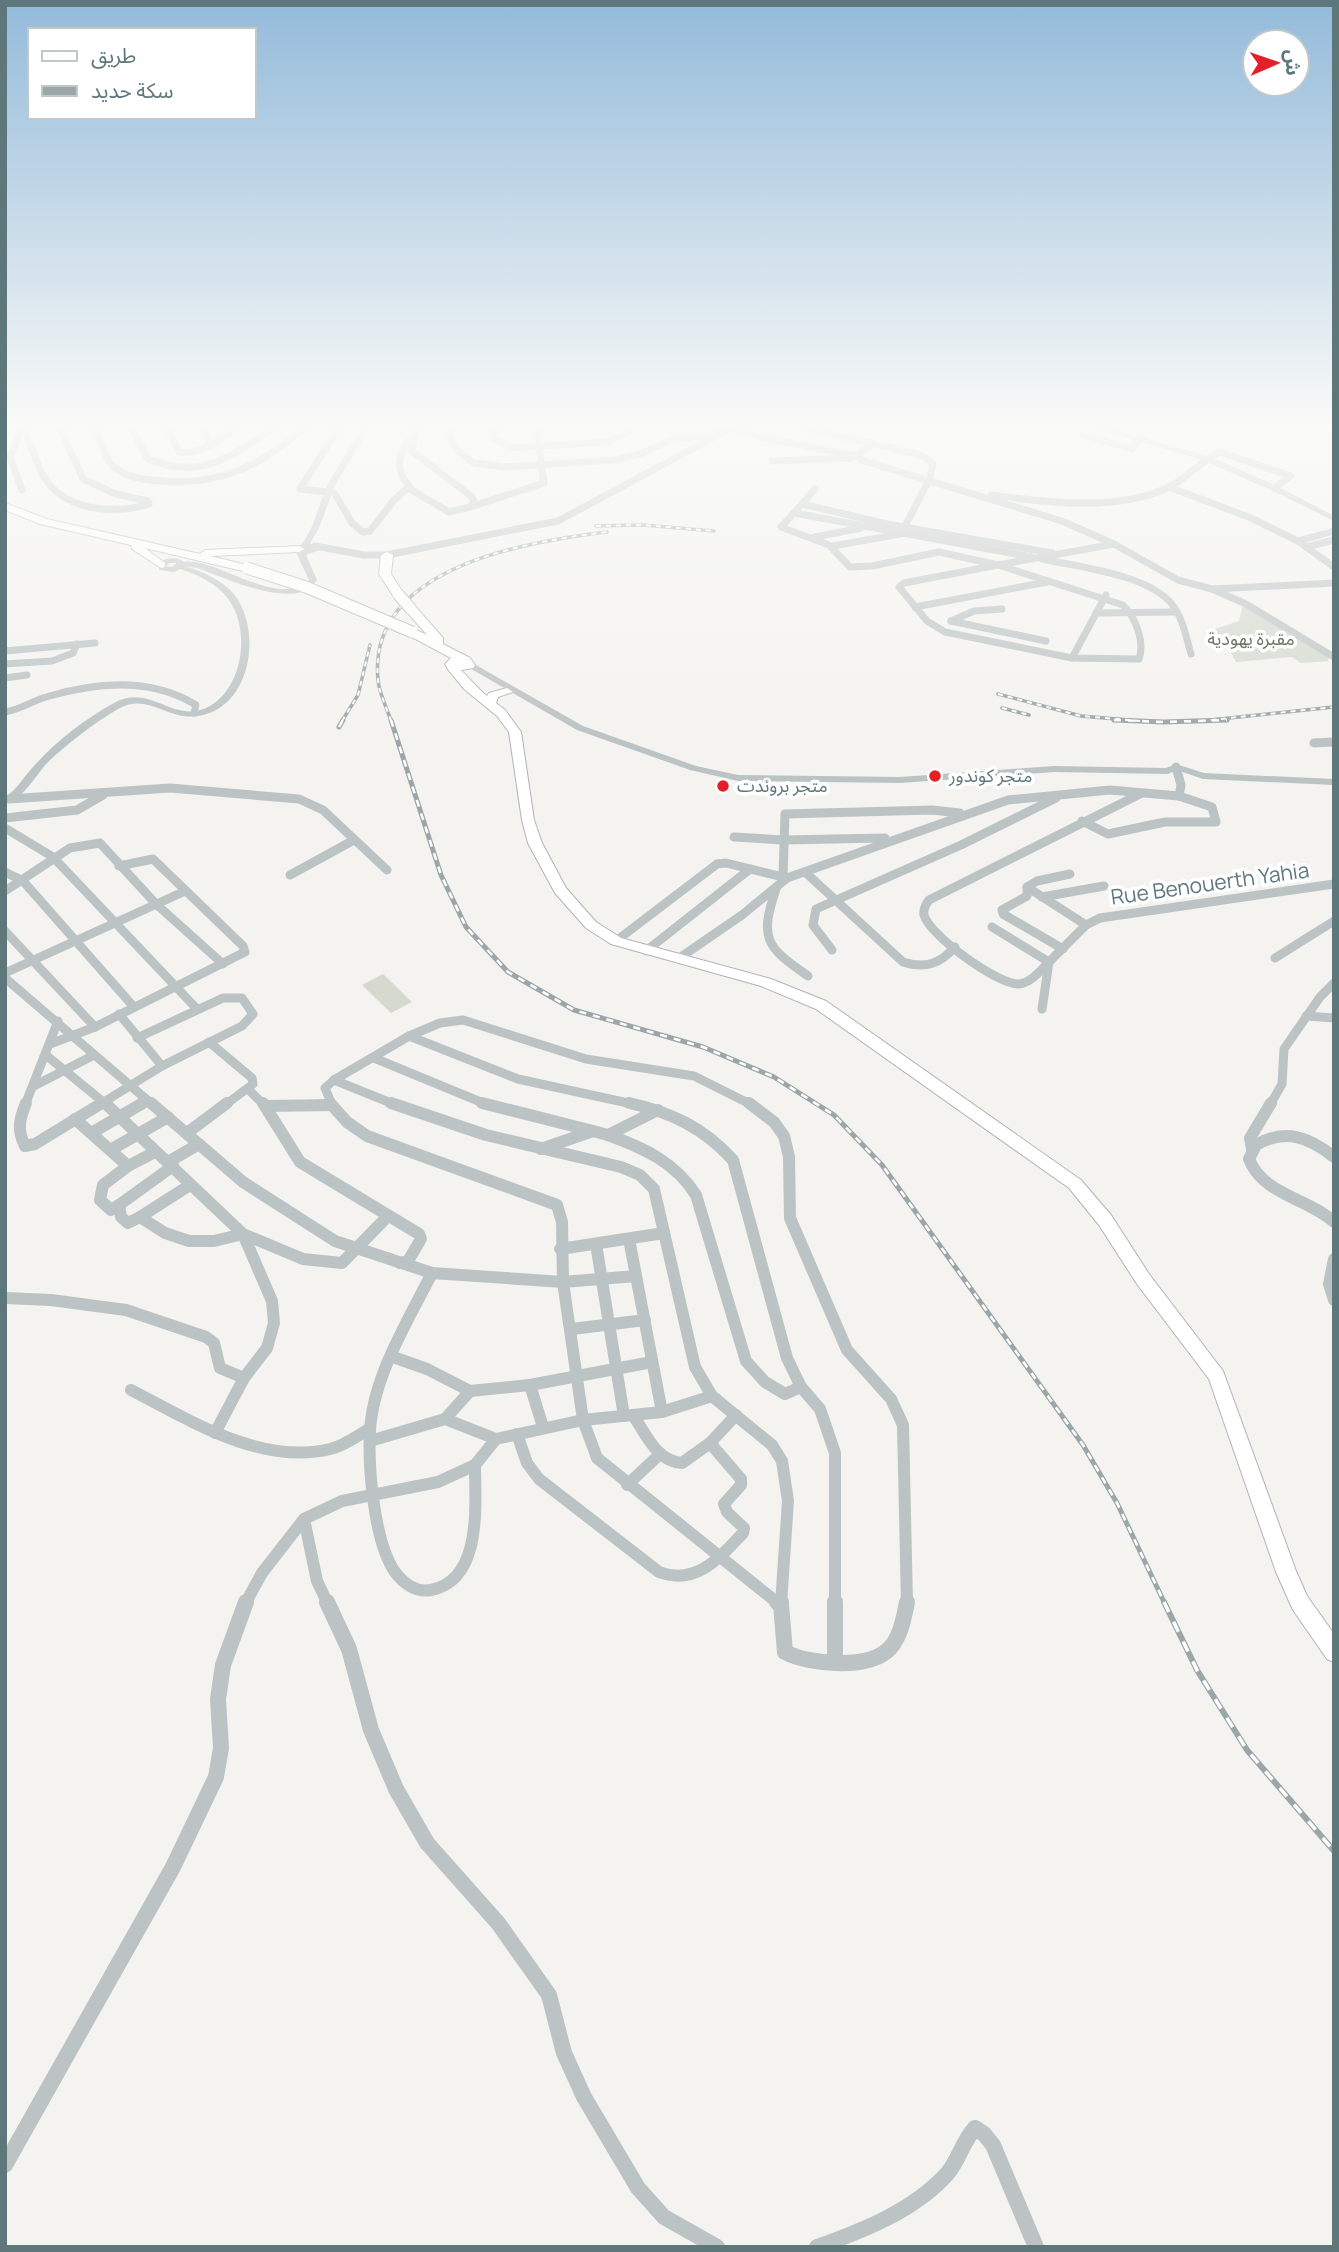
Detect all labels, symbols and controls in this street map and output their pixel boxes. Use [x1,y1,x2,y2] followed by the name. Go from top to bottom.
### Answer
[28,28,256,119] legend
[1241,28,1311,98] north arrow
[91,41,136,69] text: طريق
[1280,49,1306,76] text: ش
[91,76,174,104] text: سكة حديد
[1207,626,1295,650] park label: مقبرة يهودية
[948,763,1032,787] place label: متجر كوندور
[927,768,943,784] marker: متجر كوندور
[737,773,828,797] place label: متجر بروندت
[715,778,731,794] marker: متجر بروندت
[1109,855,1311,911] street label: Rue Benouerth Yahia

